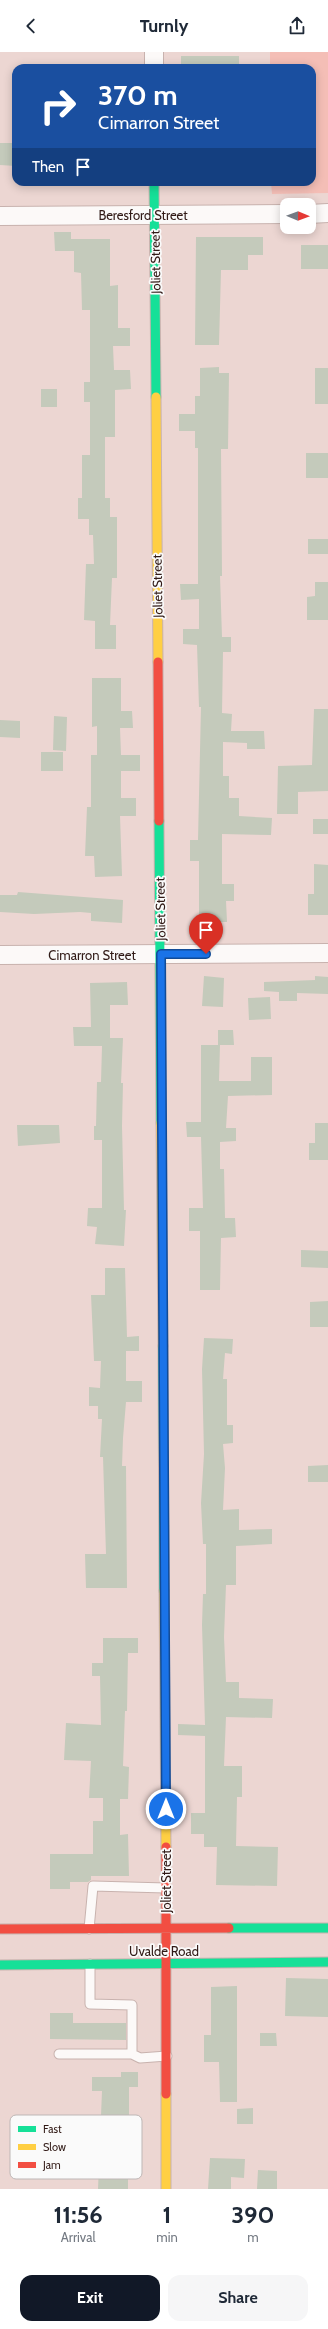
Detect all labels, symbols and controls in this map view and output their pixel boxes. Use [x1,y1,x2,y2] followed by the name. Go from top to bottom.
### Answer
[20,15,42,37] icon: back
[140,15,188,37] text: Turnly
[286,15,308,37] icon: share
[98,78,178,112] text: 370 m
[32,80,84,132] icon: right
[98,112,219,134] text: Cimarron Street
[72,156,94,178] icon: arrive
[32,158,64,176] text: Then
[280,198,316,234] north arrow
[280,198,316,234] map controls
[98,207,188,223] street label: Beresford Street
[146,230,164,295] street label: Joliet Street
[148,554,166,619] street label: Joliet Street
[151,877,169,942] street label: Joliet Street
[189,913,223,954] pin
[195,919,217,941] icon: arrive
[48,947,136,963] street label: Cimarron Street
[145,1788,187,1830] position arrow
[158,1849,174,1914] street label: Joliet Street
[129,1943,199,1959] street label: Uvalde Road
[10,2115,142,2179] legend
[43,2122,62,2136] text: Fast
[43,2140,66,2154] text: Slow
[42,2158,61,2172] text: Jam
[53,2200,103,2229] text: 11:56
[163,2200,171,2229] text: 1
[231,2200,275,2229] text: 390
[61,2229,95,2245] text: Arrival
[156,2229,178,2245] text: min
[247,2229,259,2245] text: m
[20,2275,160,2321] button: Exit
[168,2275,308,2321] button: Share

